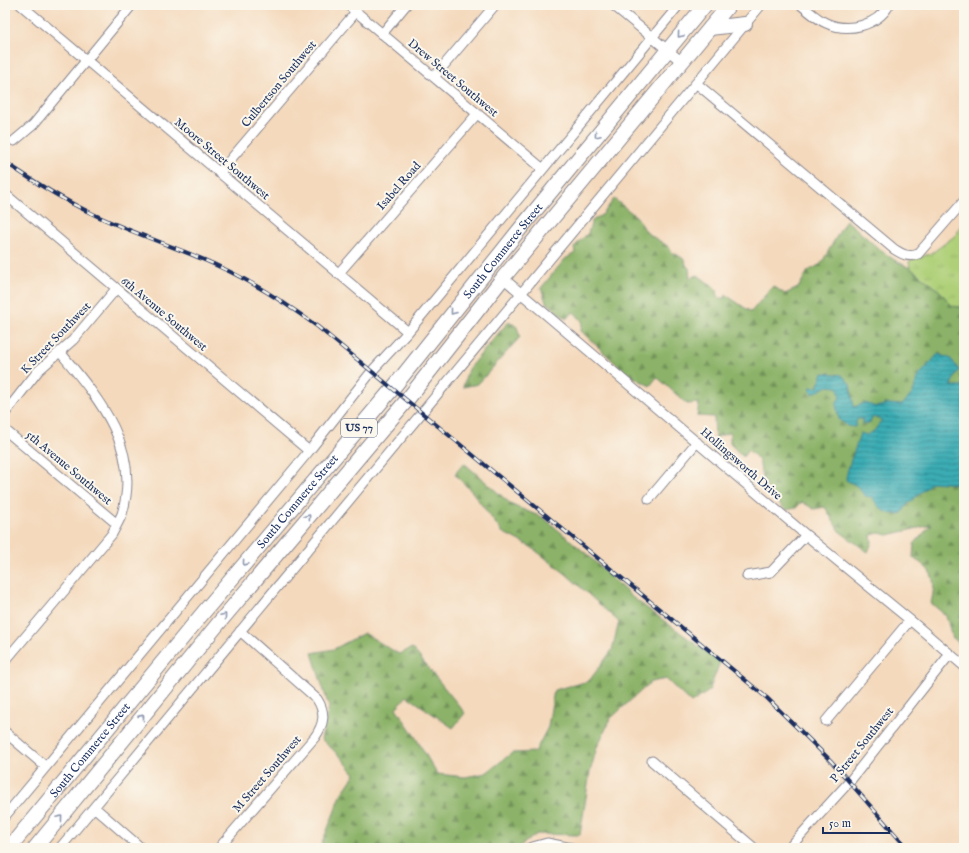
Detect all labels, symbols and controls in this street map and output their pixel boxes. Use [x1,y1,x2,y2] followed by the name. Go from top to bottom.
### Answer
[678,30,685,38] one-way arrow
[405,36,501,120] street label: Drew Street Southwest
[238,37,320,131] street label: Culbertson Southwest
[171,115,273,203] street label: Moore Street Southwest
[595,131,602,138] one-way arrow
[374,158,425,213] street label: Isabel Road
[460,200,546,302] street label: South Commerce Street
[118,273,210,355] street label: 6th Avenue Southwest
[18,299,94,377] street label: K Street Southwest
[451,308,458,315] one-way arrow
[341,419,377,437] road number: US 77
[697,425,785,504] street label: Hollingsworth Drive
[23,428,115,508] street label: 5th Avenue Southwest
[253,451,341,551] street label: South Commerce Street
[303,514,310,522] one-way arrow
[243,558,250,566] one-way arrow
[220,614,227,621] one-way arrow
[46,700,133,801] street label: South Commerce Street
[827,704,897,786] street label: P Street Southwest
[138,715,145,722] one-way arrow
[229,732,305,816] street label: M Street Southwest
[823,809,889,835] scale bar
[55,815,62,823] one-way arrow
[829,816,851,831] text: 50 m

